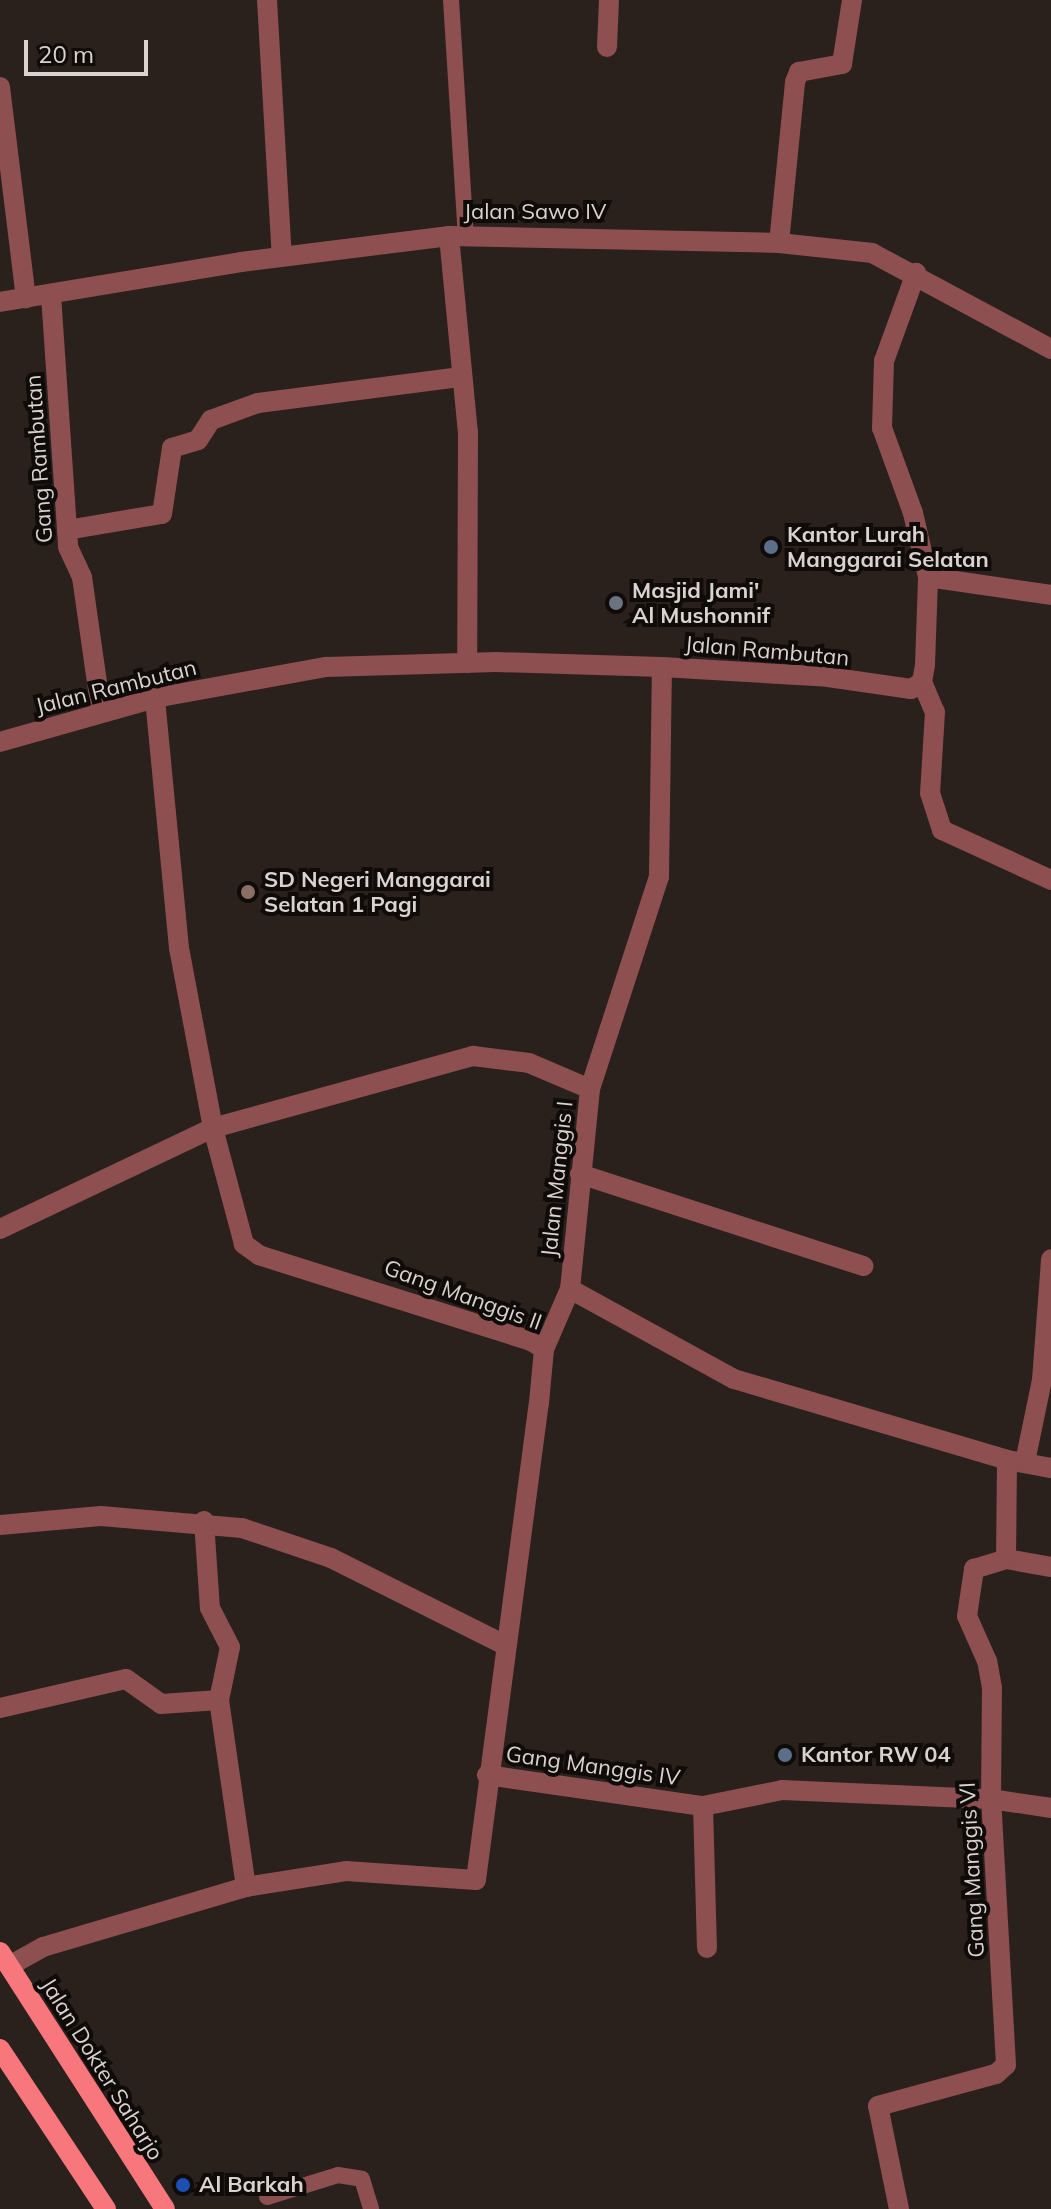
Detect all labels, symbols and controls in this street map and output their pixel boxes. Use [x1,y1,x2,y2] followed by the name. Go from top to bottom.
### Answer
[28,24,152,74] scale bar
[38,39,94,69] text: 20 m
[464,199,606,225] street label: Jalan Sawo IV
[20,374,58,544] street label: Gang Rambutan
[787,521,989,572] place label: Kantor Lurah Manggarai Selatan
[762,538,780,556] marker: Kantor Lurah Manggarai Selatan
[632,577,770,628] place label: Masjid Jami' Al Mushonnif
[607,594,625,612] marker: Masjid Jami' Al Mushonnif
[684,631,850,671] street label: Jalan Rambutan
[33,654,199,720] street label: Jalan Rambutan
[264,866,491,918] place label: SD Negeri Manggarai Selatan 1 Pagi
[239,883,257,901] marker: SD Negeri Manggarai Selatan 1 Pagi
[536,1100,578,1258] street label: Jalan Manggis I
[381,1254,545,1336] street label: Gang Manggis II
[504,1741,682,1791] street label: Gang Manggis IV
[801,1742,951,1768] place label: Kantor RW 04
[776,1746,794,1764] marker: Kantor RW 04
[954,1782,990,1958] street label: Gang Manggis VI
[35,1973,169,2165] street label: Jalan Dokter Saharjo
[199,2172,304,2198] place label: Al Barkah
[174,2176,192,2194] marker: Al Barkah

